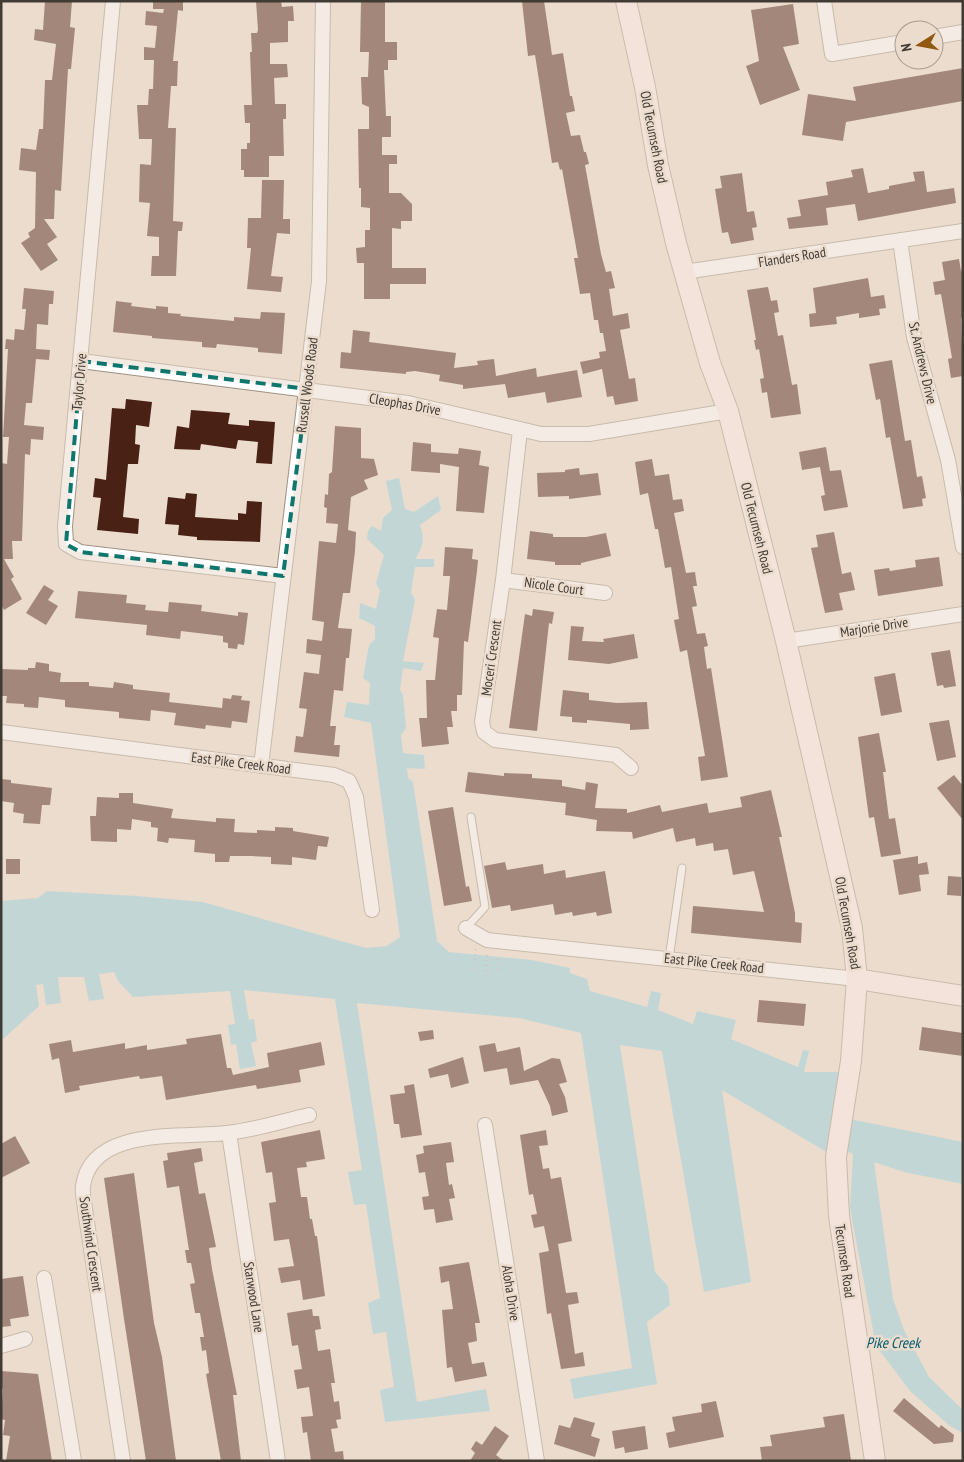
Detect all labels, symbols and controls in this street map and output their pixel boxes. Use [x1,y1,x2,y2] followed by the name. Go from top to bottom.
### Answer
[894,20,944,70] north arrow
[897,42,916,53] text: N
[636,89,672,185] street label: Old Tecumseh Road
[757,243,827,271] street label: Flanders Road
[905,320,941,406] street label: St. Andrews Drive
[292,336,322,434] street label: Russell Woods Road
[68,352,90,411] street label: Taylor Drive
[368,389,442,419] street label: Cleophas Drive
[737,480,777,576] street label: Old Tecumseh Road
[523,573,585,599] street label: Nicole Court
[839,613,909,641] street label: Marjorie Drive
[477,619,505,697] street label: Moceri Crescent
[190,748,292,778] street label: East Pike Creek Road
[831,875,865,971] street label: Old Tecumseh Road
[663,949,765,977] street label: East Pike Creek Road
[75,1195,107,1293] street label: Southwind Crescent
[831,1223,859,1299] street label: Tecumseh Road
[240,1260,269,1334] street label: Starwood Lane
[498,1264,524,1322] street label: Aloha Drive
[866,1333,922,1352] water label: Pike Creek

